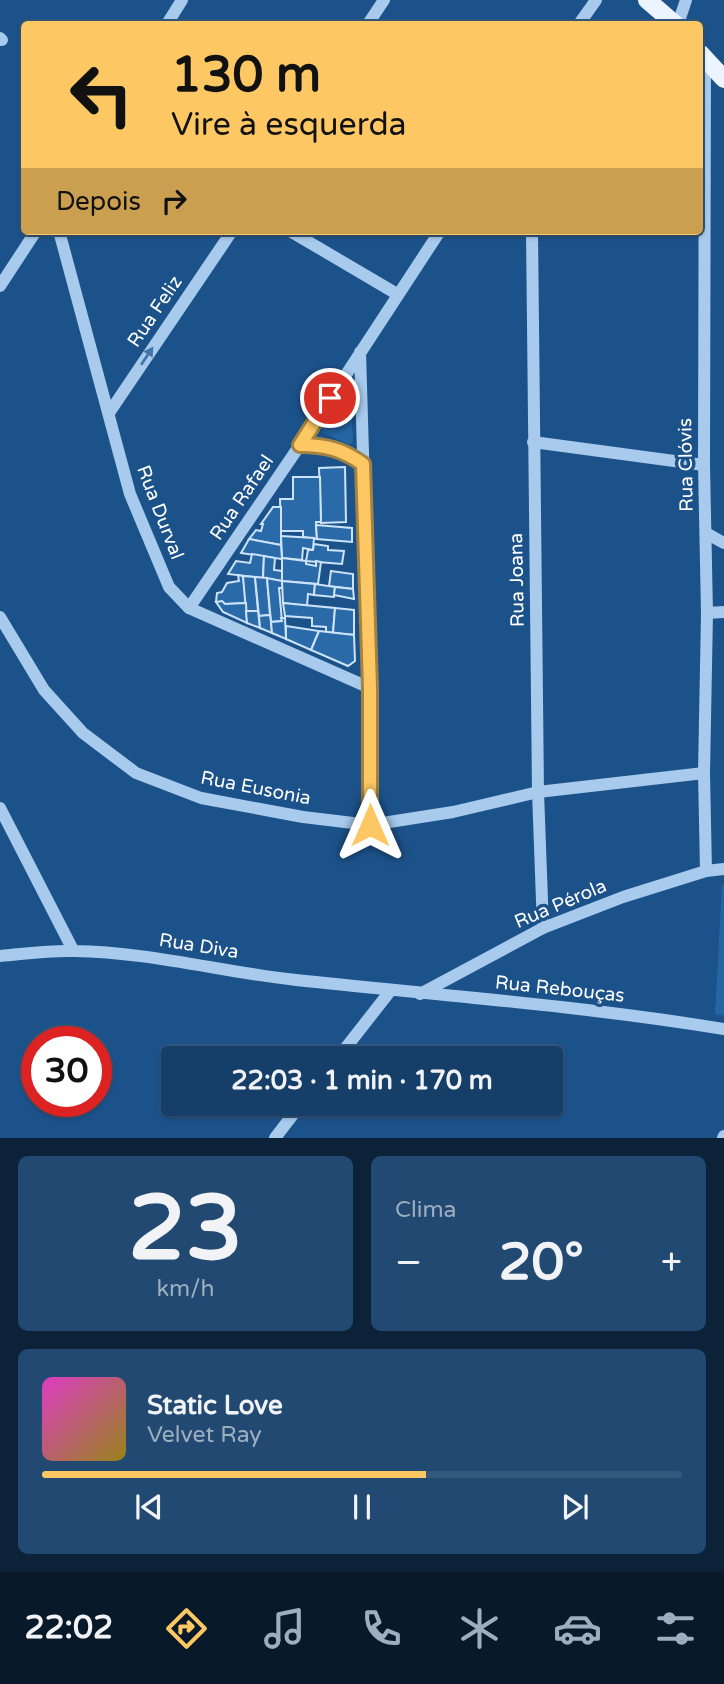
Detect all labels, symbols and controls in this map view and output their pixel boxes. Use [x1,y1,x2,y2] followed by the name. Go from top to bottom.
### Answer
[171,46,321,105] text: 130 m
[56,49,147,140] icon: left
[171,106,407,144] text: Vire à esquerda
[155,182,193,220] icon: right
[56,186,141,217] text: Depois
[123,272,187,351] street label: Rua Feliz
[140,347,153,366] one-way arrow
[300,368,360,428] pin
[311,379,349,417] icon: arrive
[674,418,698,512] street label: Rua Clóvis
[205,451,278,544] street label: Rua Rafael
[132,462,188,563] street label: Rua Durval
[505,533,529,627] street label: Rua Joana
[199,767,313,809] street label: Rua Eusonia
[333,788,407,862] position arrow
[511,875,610,933] street label: Rua Pérola
[158,929,240,963] street label: Rua Diva
[494,971,626,1007] street label: Rua Rebouças
[21,1026,112,1117] speed limit sign: 30
[231,1065,493,1096] text: 22:03 · 1 min · 170 m
[128,1174,243,1284] text: 23
[395,1196,456,1224] text: Clima
[499,1231,584,1294] text: 20°
[395,1240,422,1286] text: −
[661,1240,682,1286] text: +
[157,1275,214,1303] text: km/h
[147,1390,283,1421] text: Static Love
[147,1421,262,1449] text: Velvet Ray
[130,1488,168,1526] icon: previous
[343,1488,381,1526] icon: pause
[556,1488,594,1526] icon: next
[162,1604,211,1653] icon: directions
[260,1604,309,1653] icon: music
[357,1604,406,1653] icon: phone
[455,1604,504,1653] icon: climate
[553,1604,602,1653] icon: car
[651,1604,700,1653] icon: filters
[24,1609,113,1647] text: 22:02

